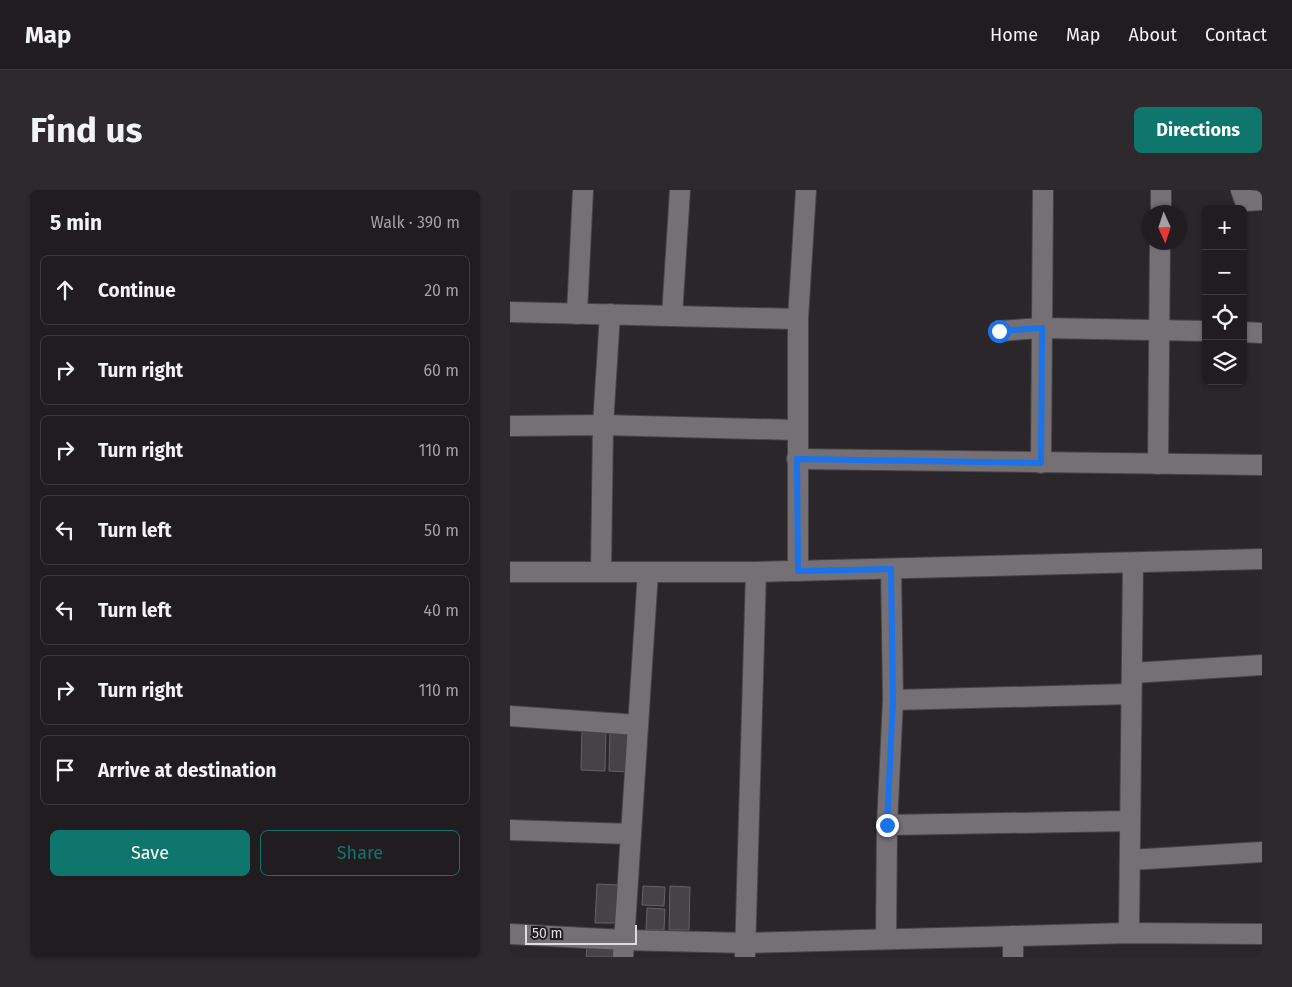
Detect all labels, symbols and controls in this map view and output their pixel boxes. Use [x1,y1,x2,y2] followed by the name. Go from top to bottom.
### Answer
[25,21,71,49] text: Map
[990,24,1038,46] text: Home
[1066,24,1100,46] text: Map
[1128,24,1177,46] text: About
[1205,24,1267,46] text: Contact
[1134,107,1262,153] button: Directions
[30,109,142,151] text: Find us
[1142,205,1187,250] north arrow
[1202,205,1247,385] map controls
[1202,205,1247,250] button: +
[50,210,102,236] text: 5 min
[370,213,460,232] text: Walk · 390 m
[1202,250,1247,295] button: −
[51,276,79,304] icon: ahead
[98,279,176,302] text: Continue
[424,281,459,300] text: 20 m
[1202,295,1247,340] button: locate
[988,320,1011,343] route start
[1202,340,1247,385] button: layers
[51,356,79,384] icon: right
[98,359,183,382] text: Turn right
[424,361,459,380] text: 60 m
[51,436,79,464] icon: right
[98,439,183,462] text: Turn right
[418,441,459,460] text: 110 m
[51,516,79,544] icon: left
[98,519,172,542] text: Turn left
[424,521,459,540] text: 50 m
[51,596,79,624] icon: left
[98,599,172,622] text: Turn left
[424,601,459,620] text: 40 m
[51,676,79,704] icon: right
[98,679,183,702] text: Turn right
[418,681,459,700] text: 110 m
[51,756,79,784] icon: arrive
[98,759,277,782] text: Arrive at destination
[876,814,899,837] route end
[50,830,250,876] button: Save
[260,830,460,876] button: Share
[525,922,638,945] scale bar
[532,925,563,942] text: 50 m

